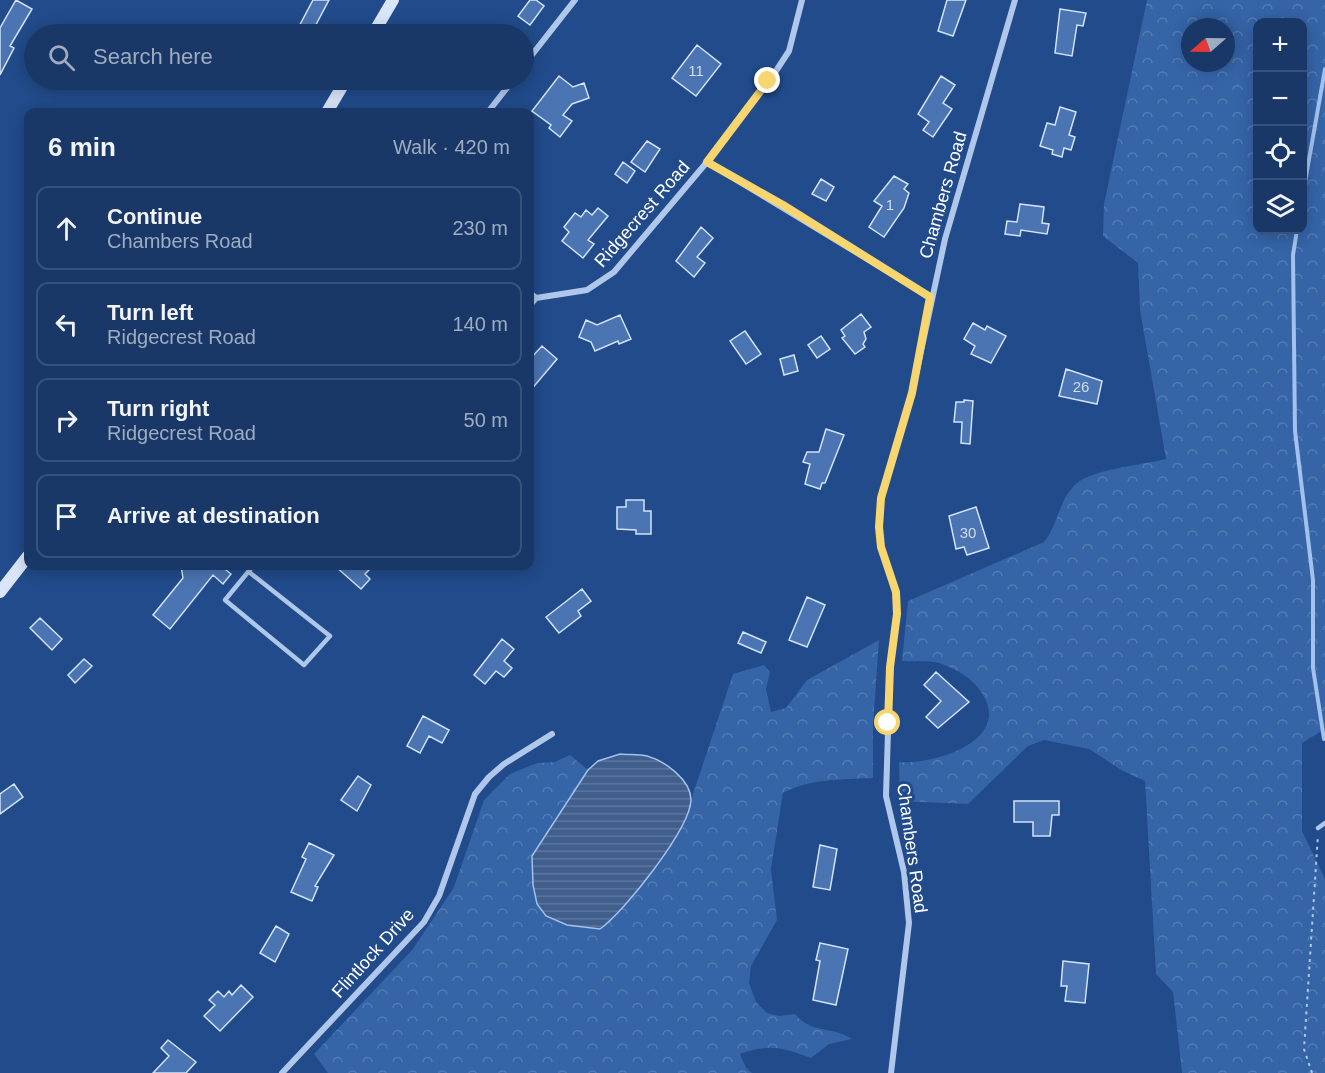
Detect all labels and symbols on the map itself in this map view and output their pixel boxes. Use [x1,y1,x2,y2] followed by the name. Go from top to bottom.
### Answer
[1181,18,1235,72] north arrow
[688,62,704,79] house number: 11
[754,67,780,93] route end
[915,129,971,261] street label: Chambers Road
[590,157,694,271] street label: Ridgecrest Road
[886,196,894,213] house number: 1
[1073,378,1089,395] house number: 26
[960,524,976,541] house number: 30
[874,709,900,735] route start
[893,782,931,914] street label: Chambers Road
[328,904,418,1002] street label: Flintlock Drive

